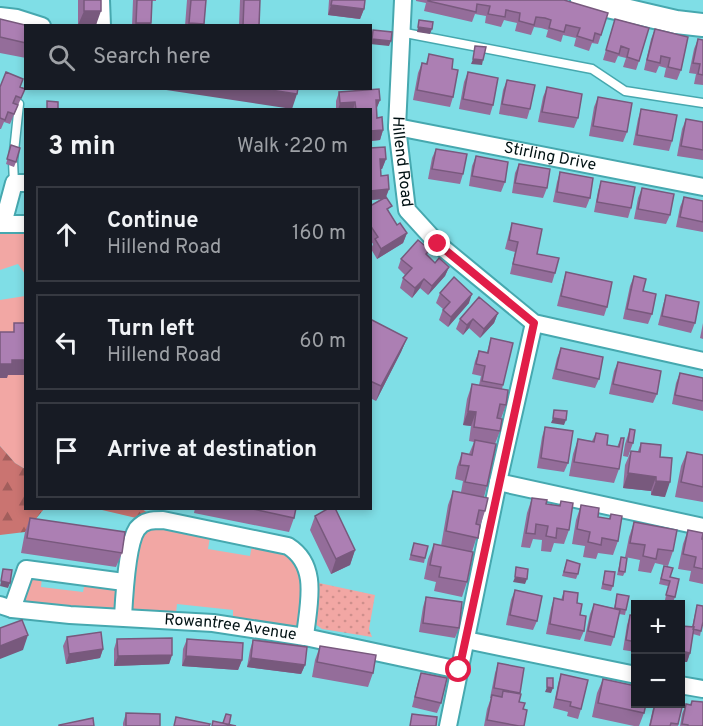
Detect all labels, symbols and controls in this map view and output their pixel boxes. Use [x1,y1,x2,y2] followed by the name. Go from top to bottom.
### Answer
[24,24,372,90] search box
[45,41,78,74] icon: search
[93,44,211,71] text: Search here
[387,116,417,208] street label: Hillend Road
[48,131,116,164] text: 3 min
[237,134,348,160] text: Walk · 220 m
[502,138,598,176] street label: Stirling Drive
[107,208,198,235] text: Continue
[50,218,83,251] icon: ahead
[292,221,346,247] text: 160 m
[424,230,450,256] route end
[107,235,221,261] text: Hillend Road
[107,316,195,343] text: Turn left
[50,326,83,359] icon: left
[300,329,346,355] text: 60 m
[107,343,221,369] text: Hillend Road
[50,434,83,467] icon: arrive
[107,437,317,464] text: Arrive at destination
[631,600,685,708] map controls
[631,600,685,654] button: +
[164,610,298,646] street label: Rowantree Avenue
[631,654,685,708] button: −
[445,656,471,682] route start

